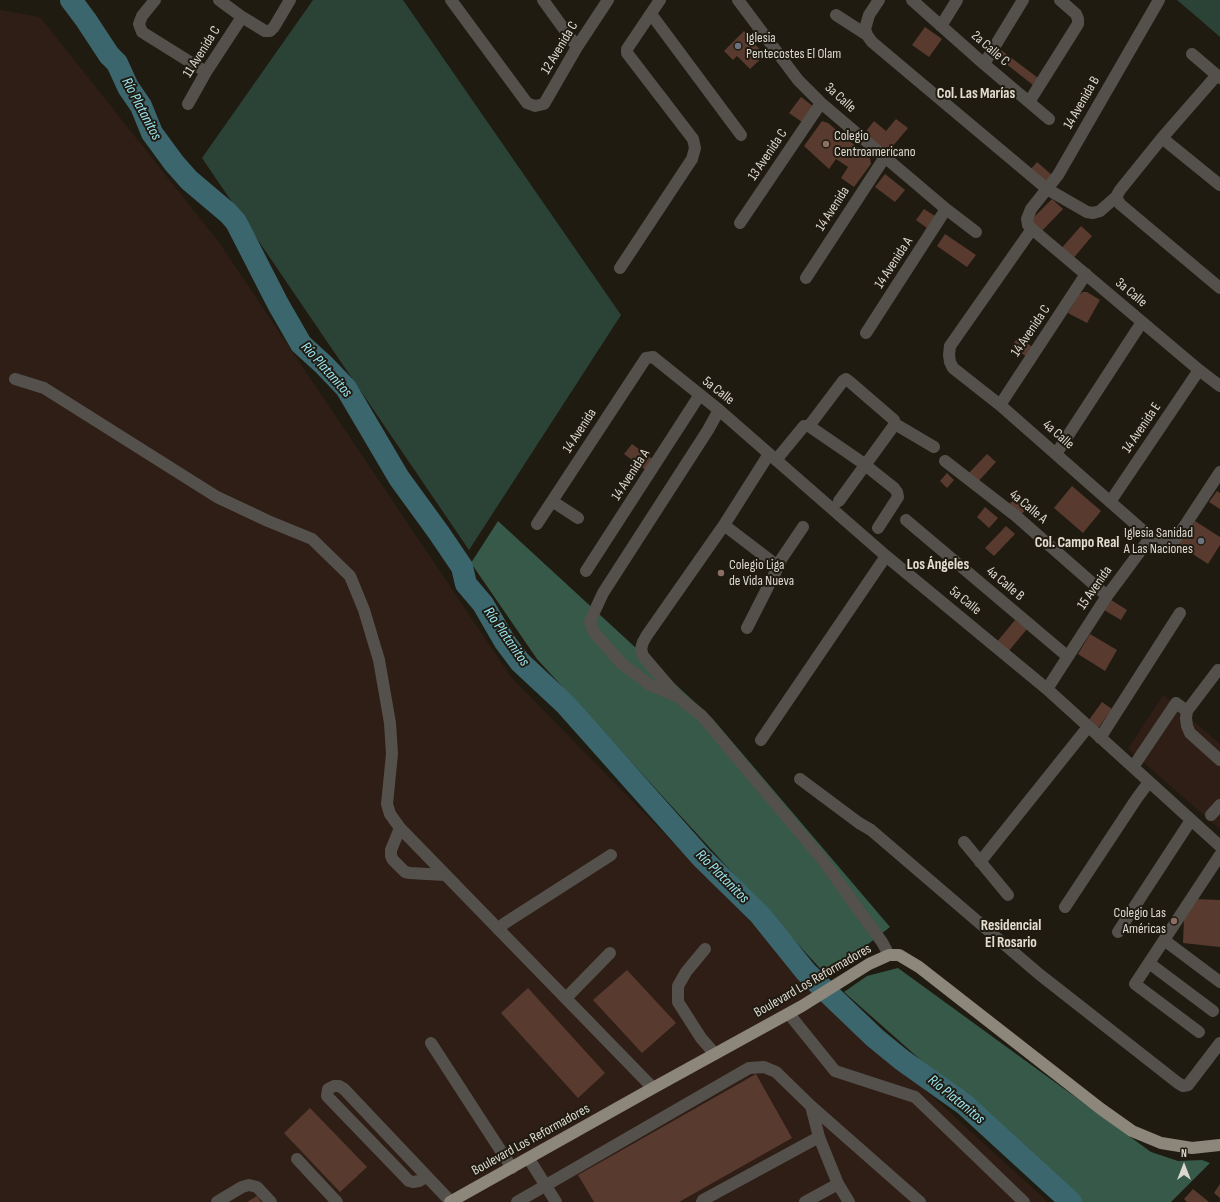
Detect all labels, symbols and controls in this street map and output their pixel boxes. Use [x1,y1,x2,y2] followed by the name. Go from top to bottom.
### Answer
[538,19,582,77] street label: 12 Avenida C
[180,23,224,81] street label: 11 Avenida C
[967,28,1013,70] street label: 2a Calle C
[746,30,841,62] place label: Iglesia Pentecostes El Olam
[733,41,743,51] marker: Iglesia Pentecostes El Olam
[1060,74,1104,132] street label: 14 Avenida B
[117,75,165,143] water label: Río Platanitos
[821,80,859,116] street label: 3a Calle
[937,85,1015,103] district label: Col. Las Marías
[745,126,791,184] street label: 13 Avenida C
[834,128,915,160] place label: Colegio Centroamericano
[821,139,831,149] marker: Colegio Centroamericano
[812,184,854,234] street label: 14 Avenida
[871,234,917,292] street label: 14 Avenida A
[1112,275,1150,311] street label: 3a Calle
[1008,302,1054,360] street label: 14 Avenida C
[297,339,355,401] water label: Río Platanitos
[699,373,737,409] street label: 5a Calle
[1119,399,1165,457] street label: 14 Avenida E
[559,406,601,456] street label: 14 Avenida
[1039,417,1077,453] street label: 4a Calle
[608,446,654,504] street label: 14 Avenida A
[1006,486,1050,528] street label: 4a Calle A
[1124,525,1193,558] place label: Iglesia Sanidad A Las Naciones
[1035,534,1119,552] district label: Col. Campo Real
[1196,536,1206,546] marker: Iglesia Sanidad A Las Naciones
[907,556,969,574] district label: Los Ángeles
[729,557,794,590] place label: Colegio Liga de Vida Nueva
[982,563,1028,605] street label: 4a Calle B
[1074,563,1116,613] street label: 15 Avenida
[716,568,726,578] marker: Colegio Liga de Vida Nueva
[946,583,984,619] street label: 5a Calle
[479,604,533,670] water label: Río Platanitos
[692,847,752,907] water label: Río Platanitos
[1113,905,1166,938] place label: Colegio Las Américas
[1169,916,1179,926] marker: Colegio Las Américas
[981,917,1041,952] district label: Residencial El Rosario
[751,941,875,1021] street label: Boulevard Los Reformadores
[924,1072,988,1128] water label: Río Platanitos
[469,1101,593,1179] street label: Boulevard Los Reformadores
[1164,1146,1204,1186] north arrow
[1181,1147,1187,1160] text: N

